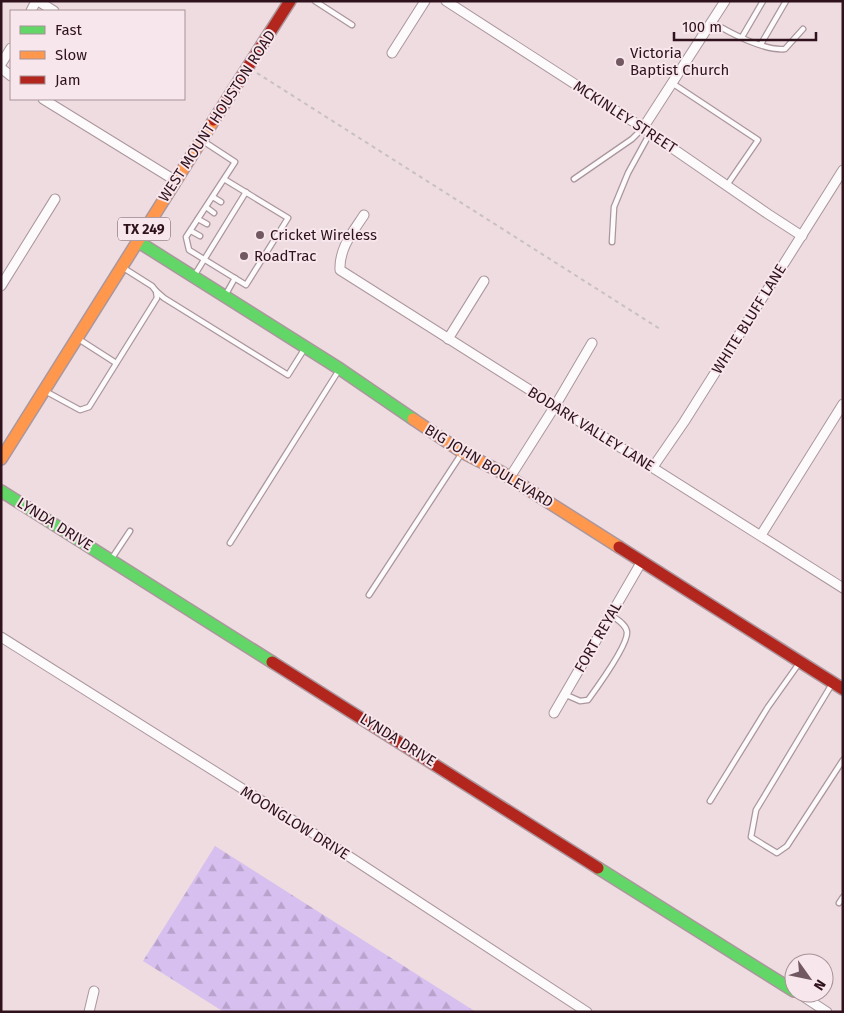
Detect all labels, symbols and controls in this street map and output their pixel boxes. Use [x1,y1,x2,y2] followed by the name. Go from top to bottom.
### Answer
[10,10,185,100] legend
[674,10,816,42] scale bar
[682,18,722,36] text: 100 m
[55,21,82,39] text: Fast
[155,27,279,205] street label: WEST MOUNT HOUSTON ROAD
[630,44,729,79] place label: Victoria Baptist Church
[55,46,87,64] text: Slow
[614,56,626,68] marker: Victoria Baptist Church
[55,71,81,89] text: Jam
[570,77,680,157] street label: MCKINLEY STREET
[118,218,170,240] road number: TX 249
[270,226,377,244] place label: Cricket Wireless
[254,229,266,241] marker: Cricket Wireless
[254,247,317,265] place label: RoadTrac
[238,250,250,262] marker: RoadTrac
[708,261,790,377] street label: WHITE BLUFF LANE
[524,383,658,475] street label: BODARK VALLEY LANE
[421,420,557,512] street label: BIG JOHN BOULEVARD
[14,494,96,554] street label: LYNDA DRIVE
[571,598,626,676] street label: FORT REYAL
[357,710,439,770] street label: LYNDA DRIVE
[237,782,353,864] street label: MOONGLOW DRIVE
[784,953,834,1003] north arrow
[810,976,829,993] text: N

